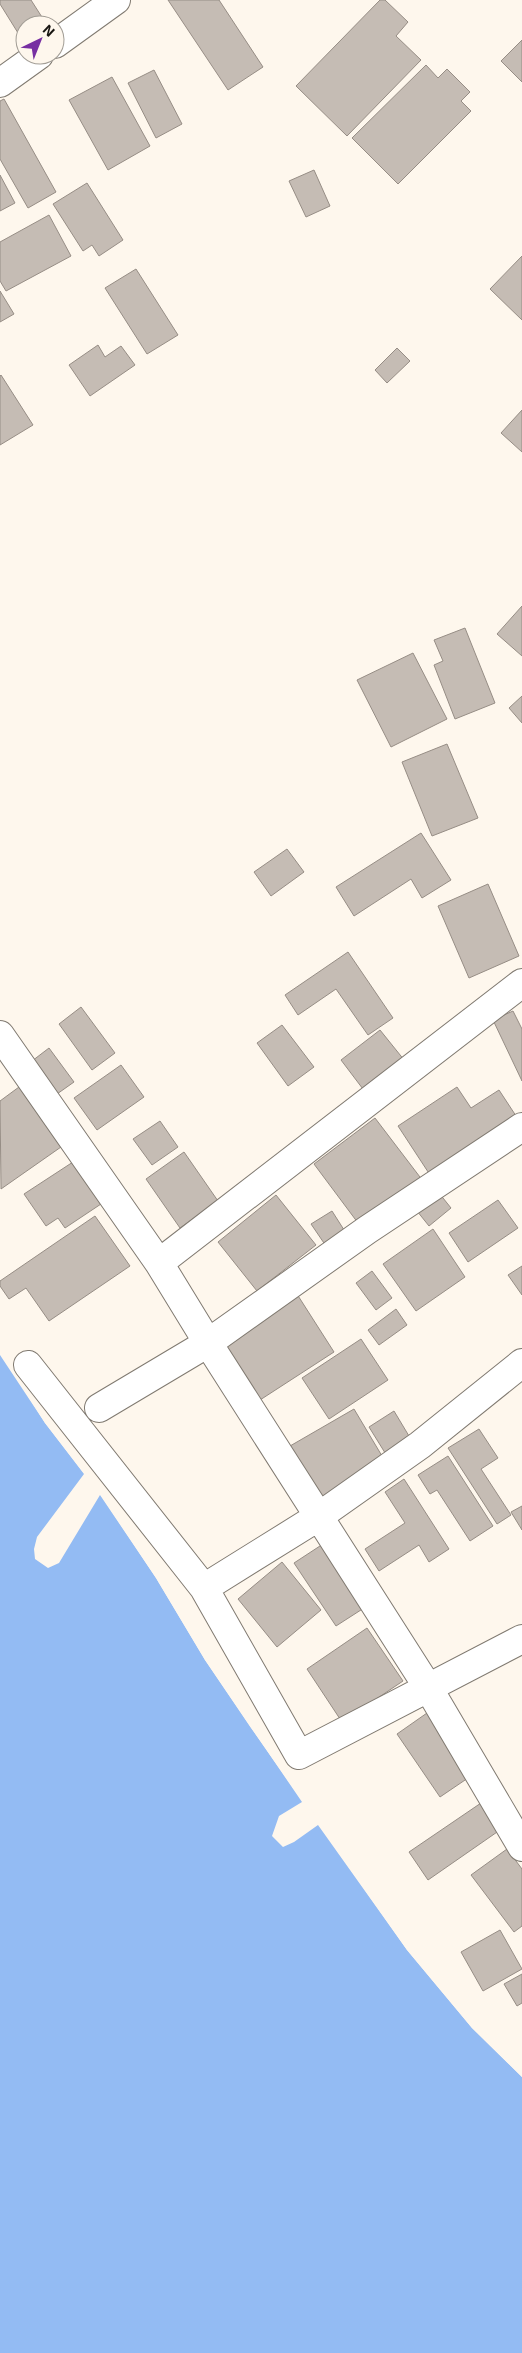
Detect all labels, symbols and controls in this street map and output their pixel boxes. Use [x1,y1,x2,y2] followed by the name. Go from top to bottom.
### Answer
[15,15,65,65] north arrow
[40,20,59,40] text: N

